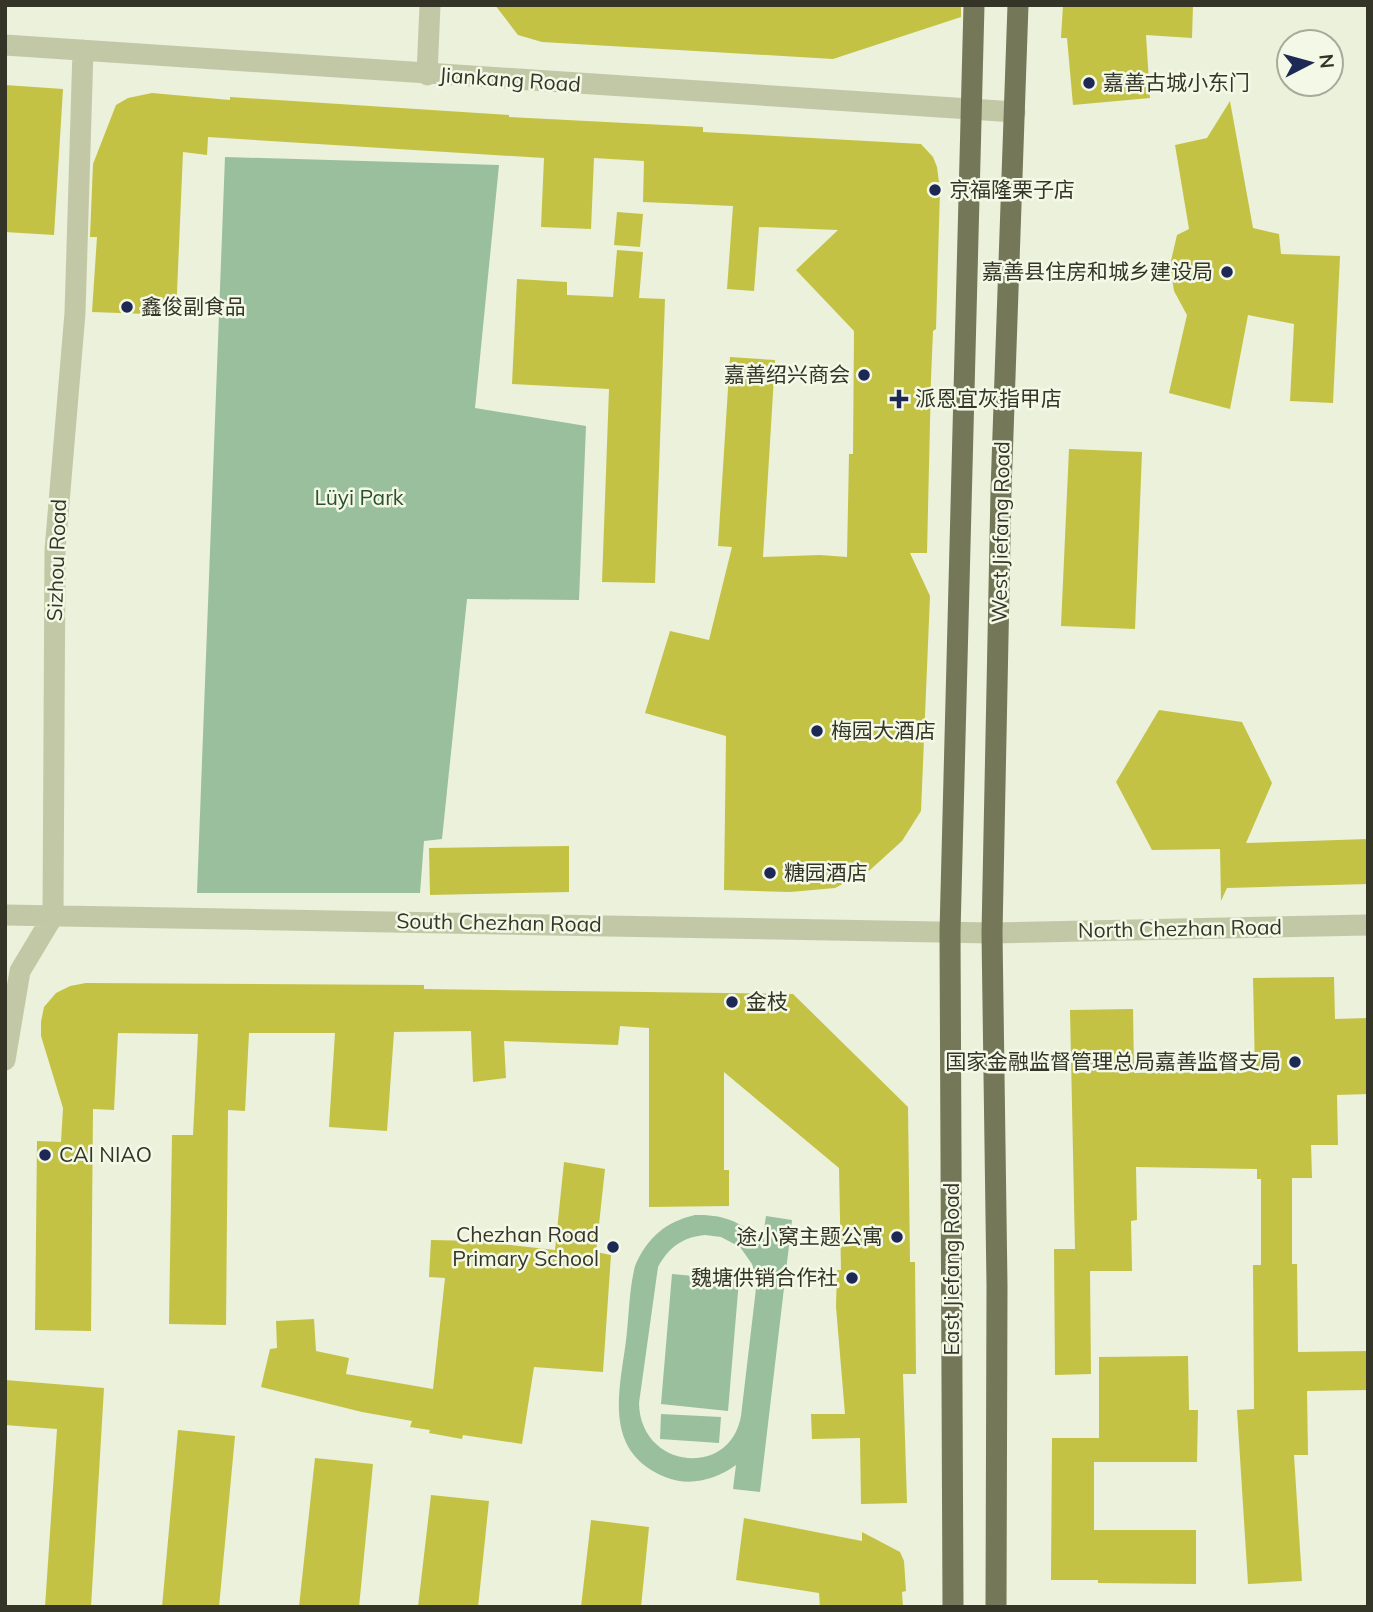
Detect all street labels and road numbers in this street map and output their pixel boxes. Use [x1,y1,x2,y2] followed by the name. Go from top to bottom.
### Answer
[438,61,582,97] street label: Jiankang Road
[985,441,1015,623] street label: West Jiefang Road
[41,498,71,622] street label: Sizhou Road
[396,907,602,937] street label: South Chezhan Road
[1078,913,1282,943] street label: North Chezhan Road
[938,1183,964,1355] street label: East Jiefang Road

